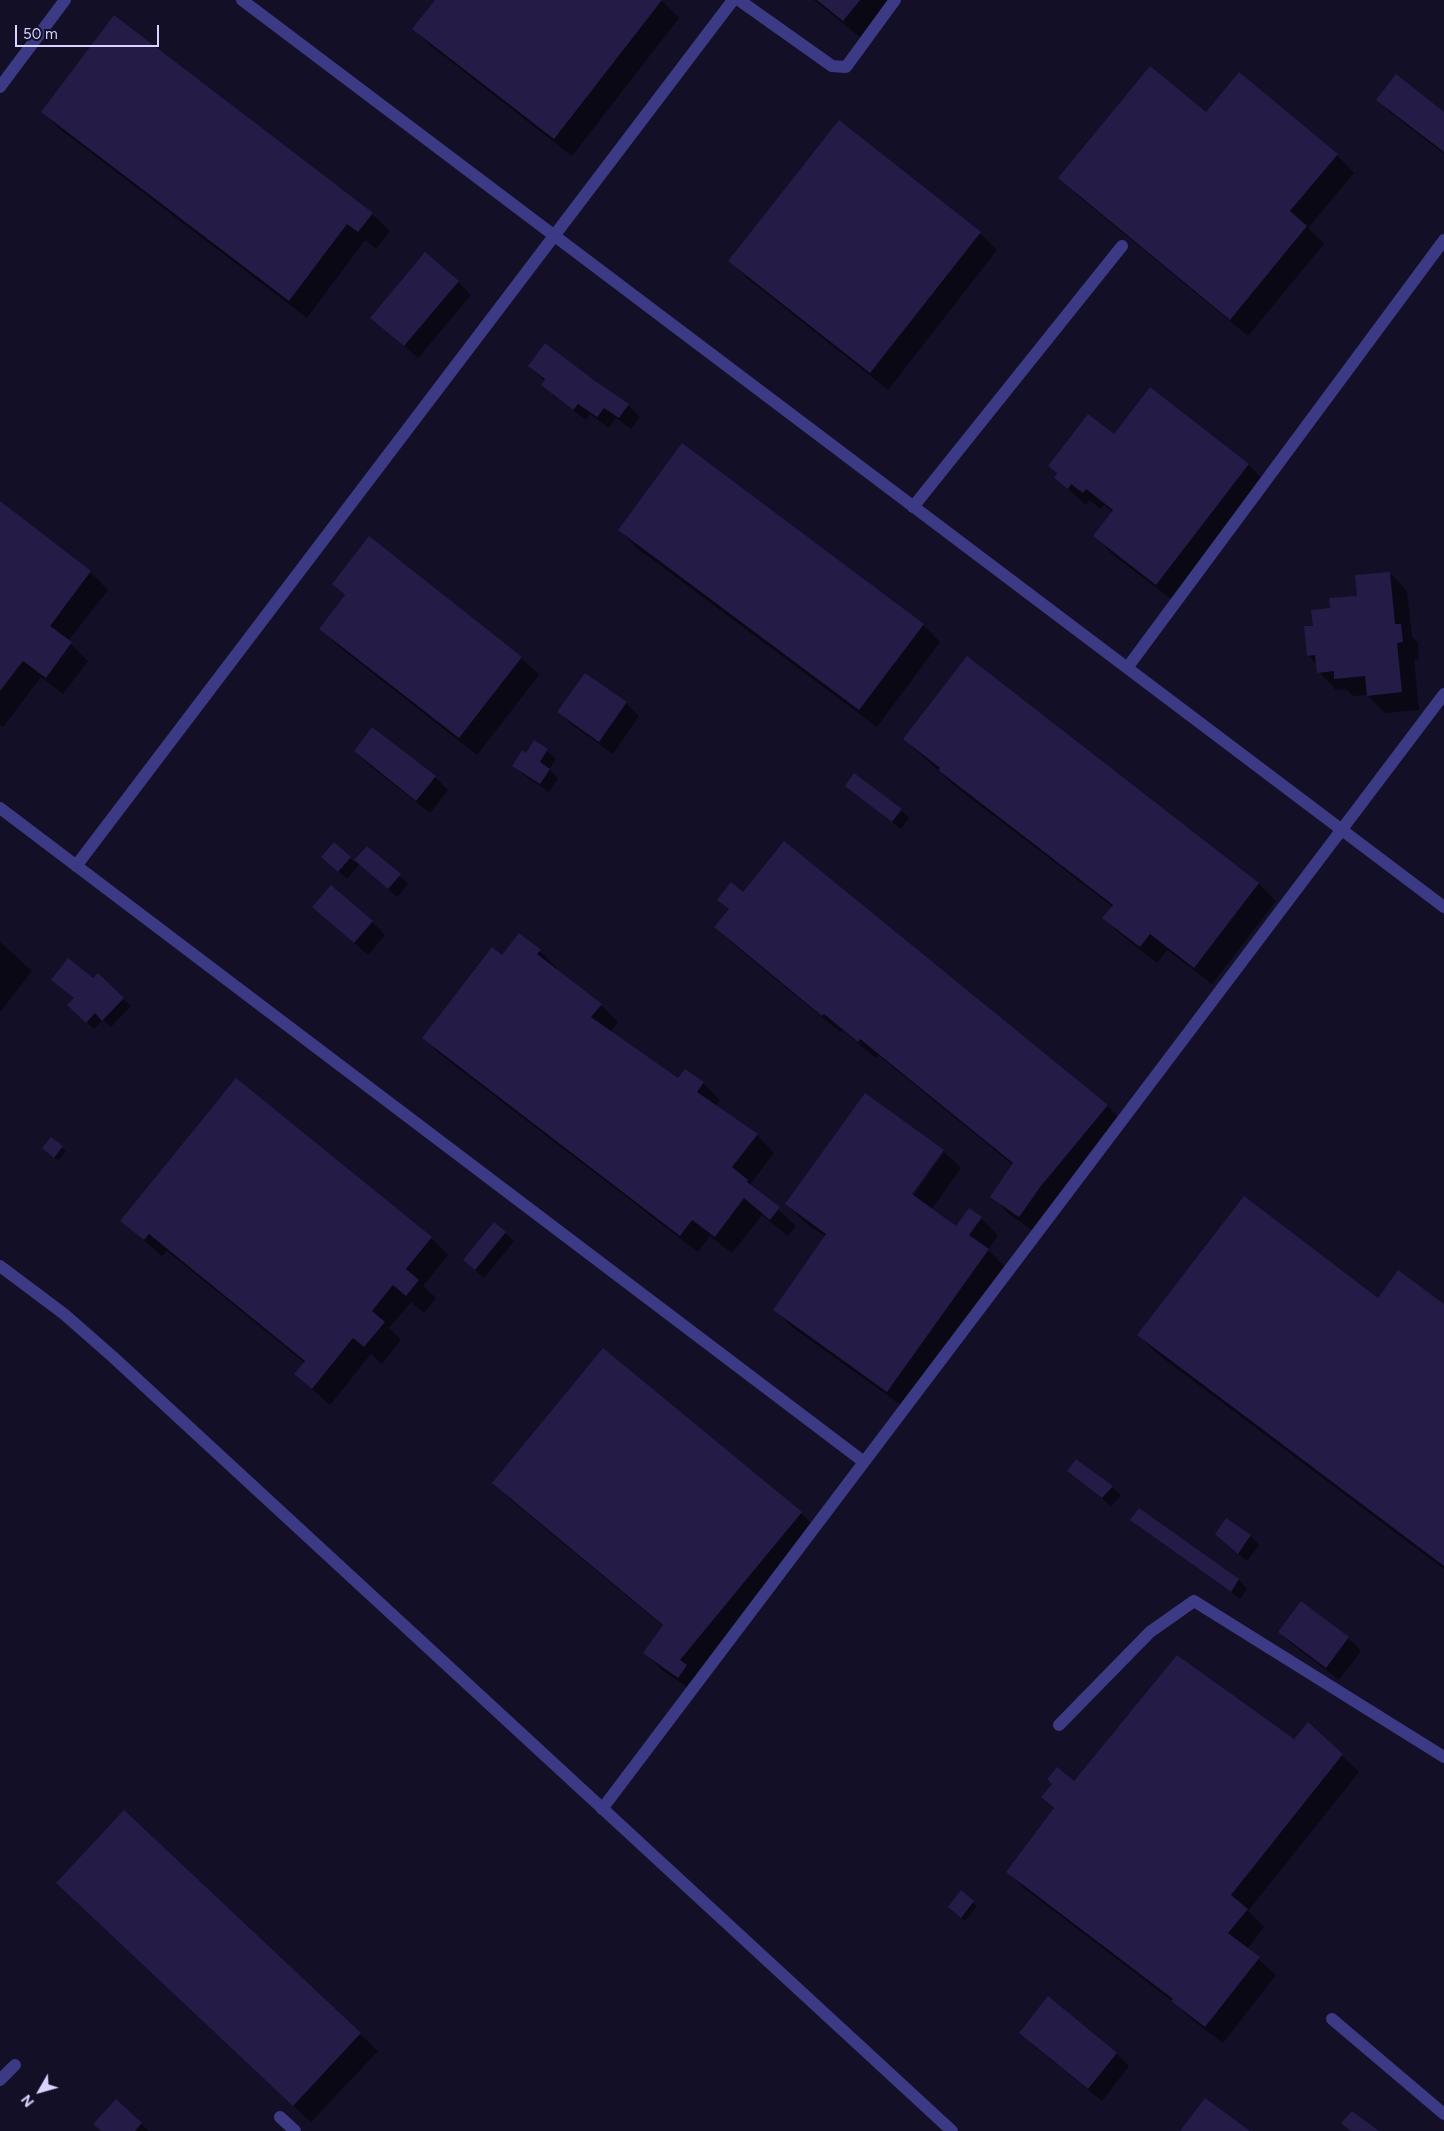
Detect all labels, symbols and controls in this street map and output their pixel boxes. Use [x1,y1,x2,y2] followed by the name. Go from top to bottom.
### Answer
[18,15,161,47] scale bar
[23,25,58,43] text: 50 m
[15,2066,65,2116] north arrow
[18,2091,38,2110] text: N

